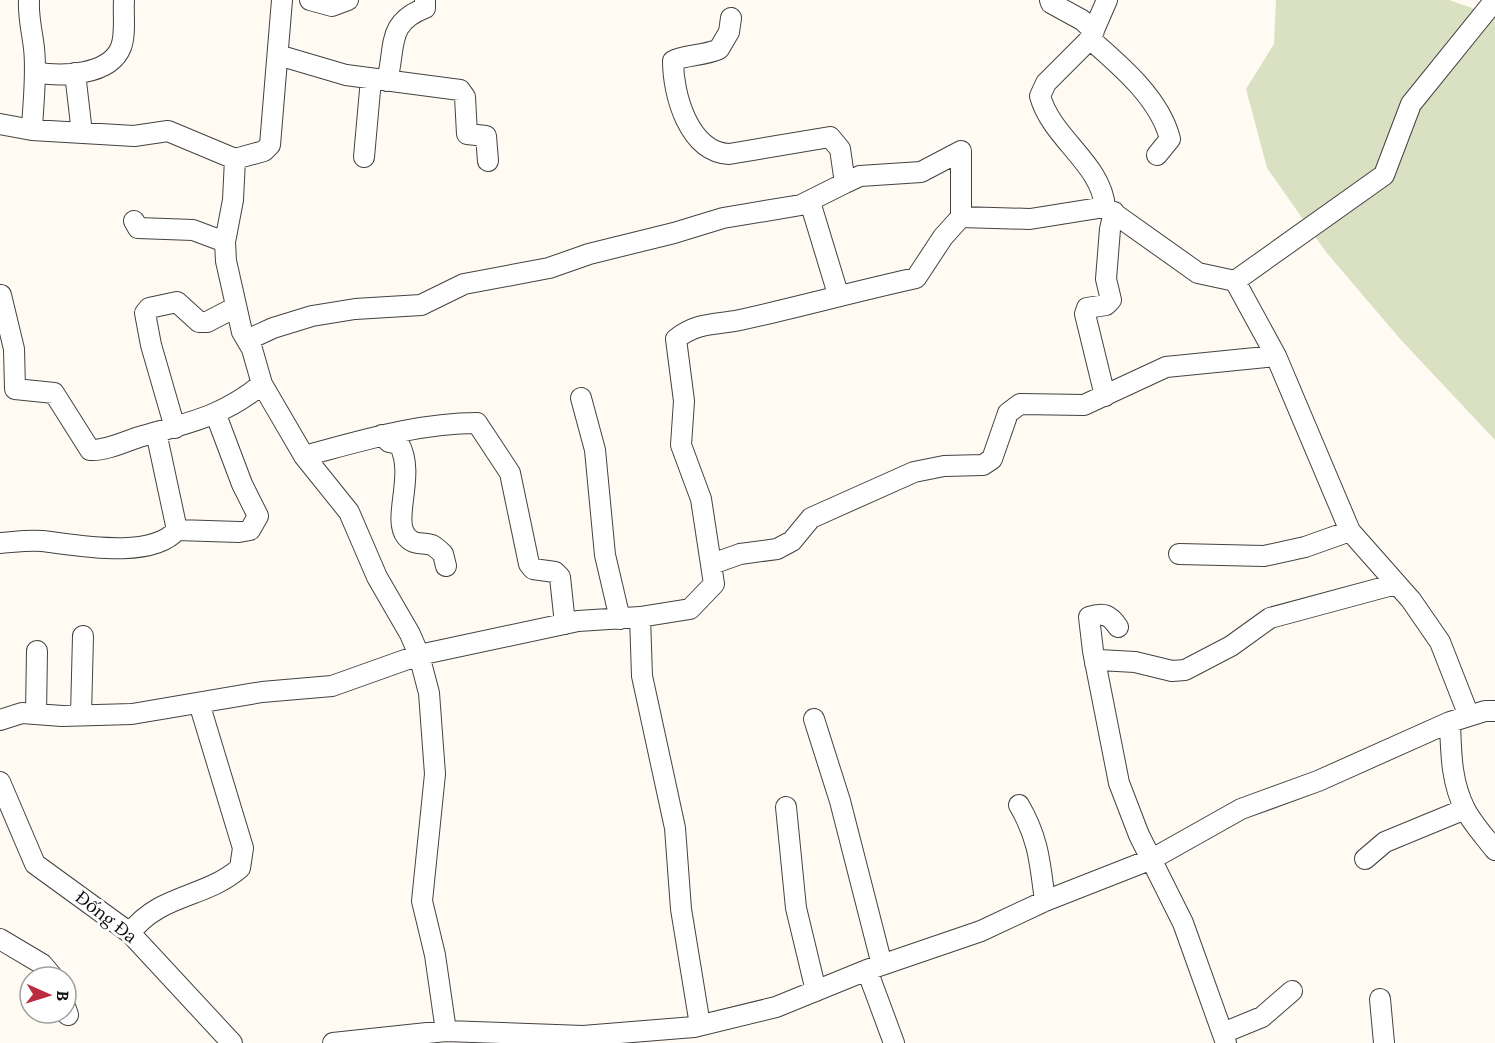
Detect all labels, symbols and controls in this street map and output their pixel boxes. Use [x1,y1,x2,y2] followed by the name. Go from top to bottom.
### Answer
[71,885,142,948] street label: Đống Đa
[18,965,78,1025] north arrow
[53,990,73,1002] text: B

